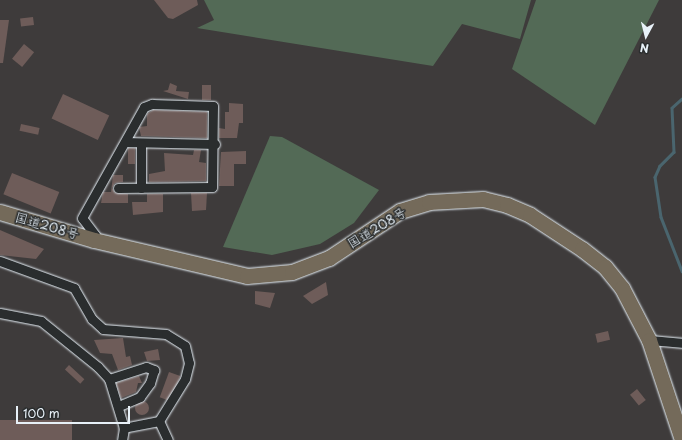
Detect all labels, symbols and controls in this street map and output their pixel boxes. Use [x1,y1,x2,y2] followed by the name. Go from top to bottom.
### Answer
[626,16,666,56] north arrow
[639,39,650,57] text: N
[345,204,409,252] street label: 国道208号
[13,209,81,243] street label: 国道208号
[18,398,132,424] scale bar
[23,404,60,422] text: 100 m

